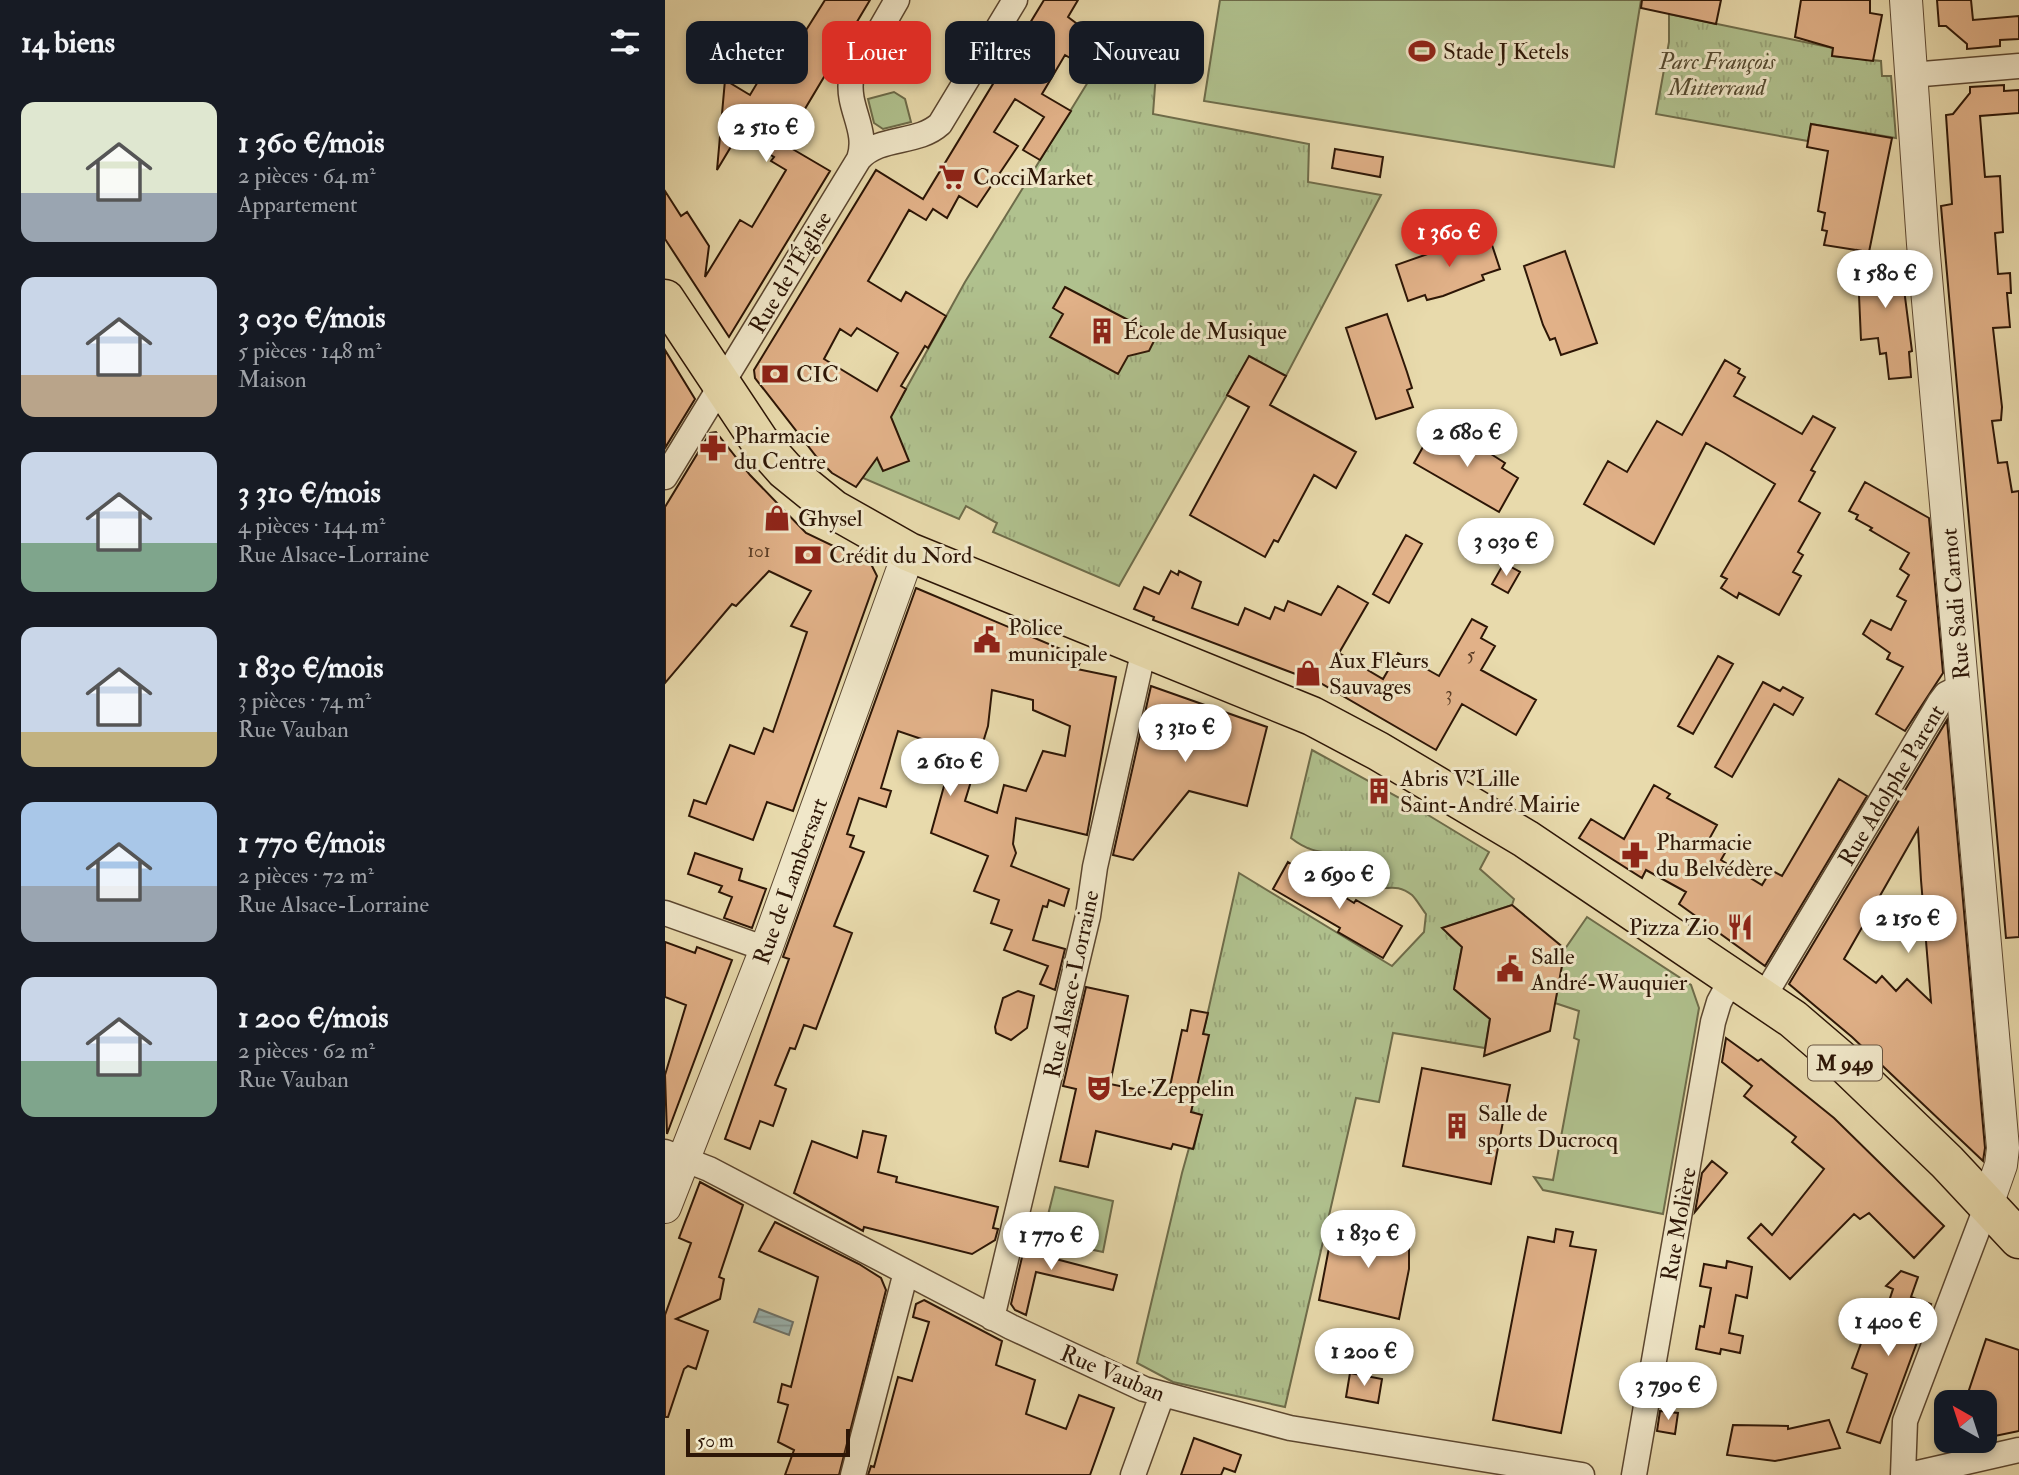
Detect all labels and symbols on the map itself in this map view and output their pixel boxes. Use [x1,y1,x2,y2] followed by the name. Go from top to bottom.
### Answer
[1407,36,1437,66] sports icon: Stade J Ketels
[1443,37,1569,66] place label: Stade J Ketels
[1658,47,1776,102] park label: Parc François Mitterrand
[701,104,831,164] pin: 2 510 €
[937,162,967,192] supermarket icon: CocciMarket
[973,163,1093,192] place label: CocciMarket
[743,206,838,339] street label: Rue de l'Église
[1384,210,1514,269] pin: 1 360 €
[1820,250,1950,310] pin: 1 580 €
[1087,316,1117,346] building icon: École de Musique
[1123,317,1287,346] place label: École de Musique
[760,359,790,389] bank icon: CIC
[796,360,839,389] place label: CIC
[1402,410,1532,469] pin: 2 680 €
[734,421,830,476] place label: Pharmacie du Centre
[698,433,728,463] pharmacy icon: Pharmacie du Centre
[762,503,792,533] shop icon: Ghysel
[798,504,863,533] place label: Ghysel
[1441,518,1571,578] pin: 3 030 €
[1934,527,1977,681] street label: Rue Sadi Carnot
[747,539,771,563] house number: 101
[793,540,823,570] bank icon: Crédit du Nord
[829,541,972,570] place label: Crédit du Nord
[1008,613,1108,669] place label: Police municipale
[972,625,1002,655] public building icon: Police municipale
[1467,643,1476,667] house number: 5
[1328,646,1429,701] place label: Aux Fleurs Sauvages
[1293,658,1323,688] shop icon: Aux Fleurs Sauvages
[1445,682,1453,706] house number: 3
[1832,699,1952,872] street label: Rue Adolphe Parent
[1120,704,1250,764] pin: 3 310 €
[885,738,1015,798] pin: 2 610 €
[1399,764,1580,819] place label: Abris V'Lille Saint-André Mairie
[1364,776,1394,806] building icon: Abris V'Lille Saint-André Mairie
[747,794,834,968] street label: Rue de Lambersart
[1656,828,1773,883] place label: Pharmacie du Belvédère
[1620,840,1650,870] pharmacy icon: Pharmacie du Belvédère
[1274,852,1404,911] pin: 2 690 €
[1037,887,1106,1081] street label: Rue Alsace-Lorraine
[1843,895,1973,955] pin: 2 150 €
[1725,912,1755,942] restaurant icon: Pizza Zio
[1629,913,1719,942] place label: Pizza Zio
[1530,942,1688,997] place label: Salle André-Wauquier
[1495,954,1525,984] public building icon: Salle André-Wauquier
[1808,1046,1882,1080] road number: M 949
[1084,1073,1114,1103] theatre icon: Le Zeppelin
[1120,1074,1235,1104] place label: Le Zeppelin
[1478,1099,1618,1155] place label: Salle de sports Ducrocq
[1442,1111,1472,1141] building icon: Salle de sports Ducrocq
[1654,1165,1703,1283] street label: Rue Molière
[1303,1210,1433,1270] pin: 1 830 €
[986,1212,1116,1272] pin: 1 770 €
[1823,1298,1953,1358] pin: 1 400 €
[1299,1328,1429,1388] pin: 1 200 €
[1056,1338,1170,1409] street label: Rue Vauban
[1603,1362,1733,1422] pin: 3 790 €
[1934,1390,1997,1452] north arrow
[686,1426,851,1458] scale bar

